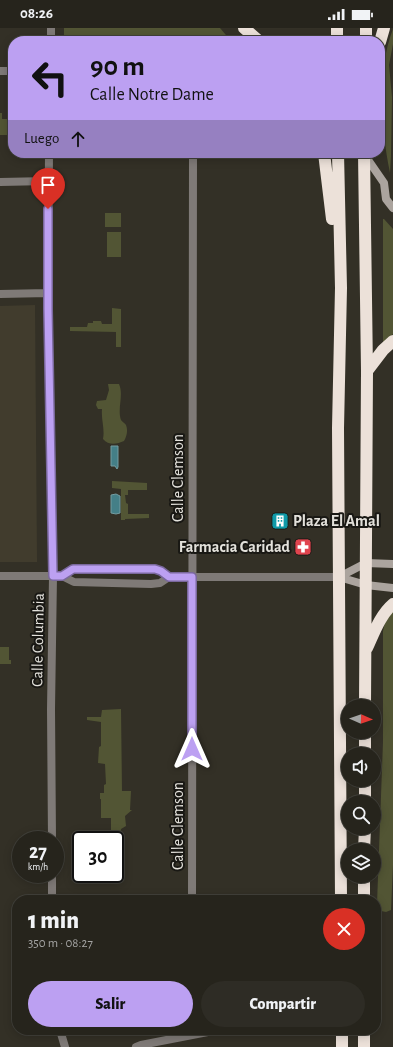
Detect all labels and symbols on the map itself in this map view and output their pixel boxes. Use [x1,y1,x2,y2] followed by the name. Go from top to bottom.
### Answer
[31,168,65,209] pin
[170,434,186,522] street label: Calle Clemson
[270,511,290,531] building icon: Plaza El Amal
[293,513,380,529] place label: Plaza El Amal
[293,537,313,557] pharmacy icon: Farmacia Caridad
[179,539,291,555] place label: Farmacia Caridad
[29,593,47,687] street label: Calle Columbia
[341,699,381,739] north arrow
[171,728,213,770] position arrow
[170,782,186,870] street label: Calle Clemson
[72,831,124,883] speed limit sign: 30

